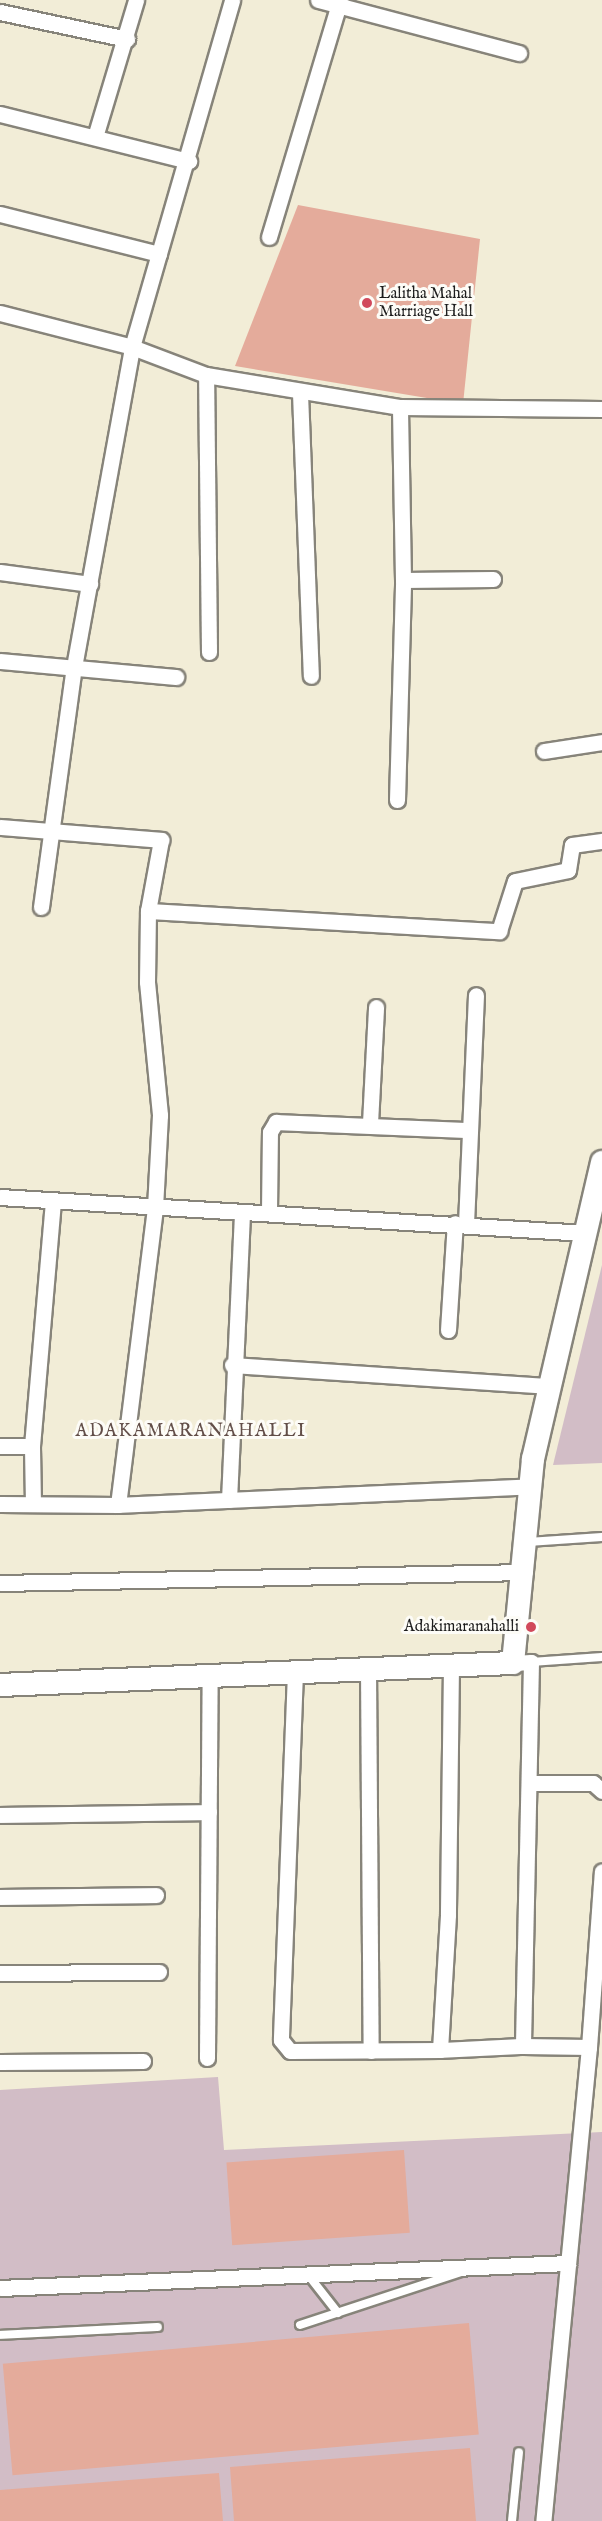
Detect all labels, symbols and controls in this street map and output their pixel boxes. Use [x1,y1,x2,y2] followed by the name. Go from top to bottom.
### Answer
[379,284,473,322] place label: Lalitha Mahal Marriage Hall
[360,296,374,310] marker: Lalitha Mahal Marriage Hall
[76,1421,306,1443] district label: ADAKAMARANAHALLI
[404,1617,519,1637] place label: Adakimaranahalli
[524,1620,538,1634] marker: Adakimaranahalli

